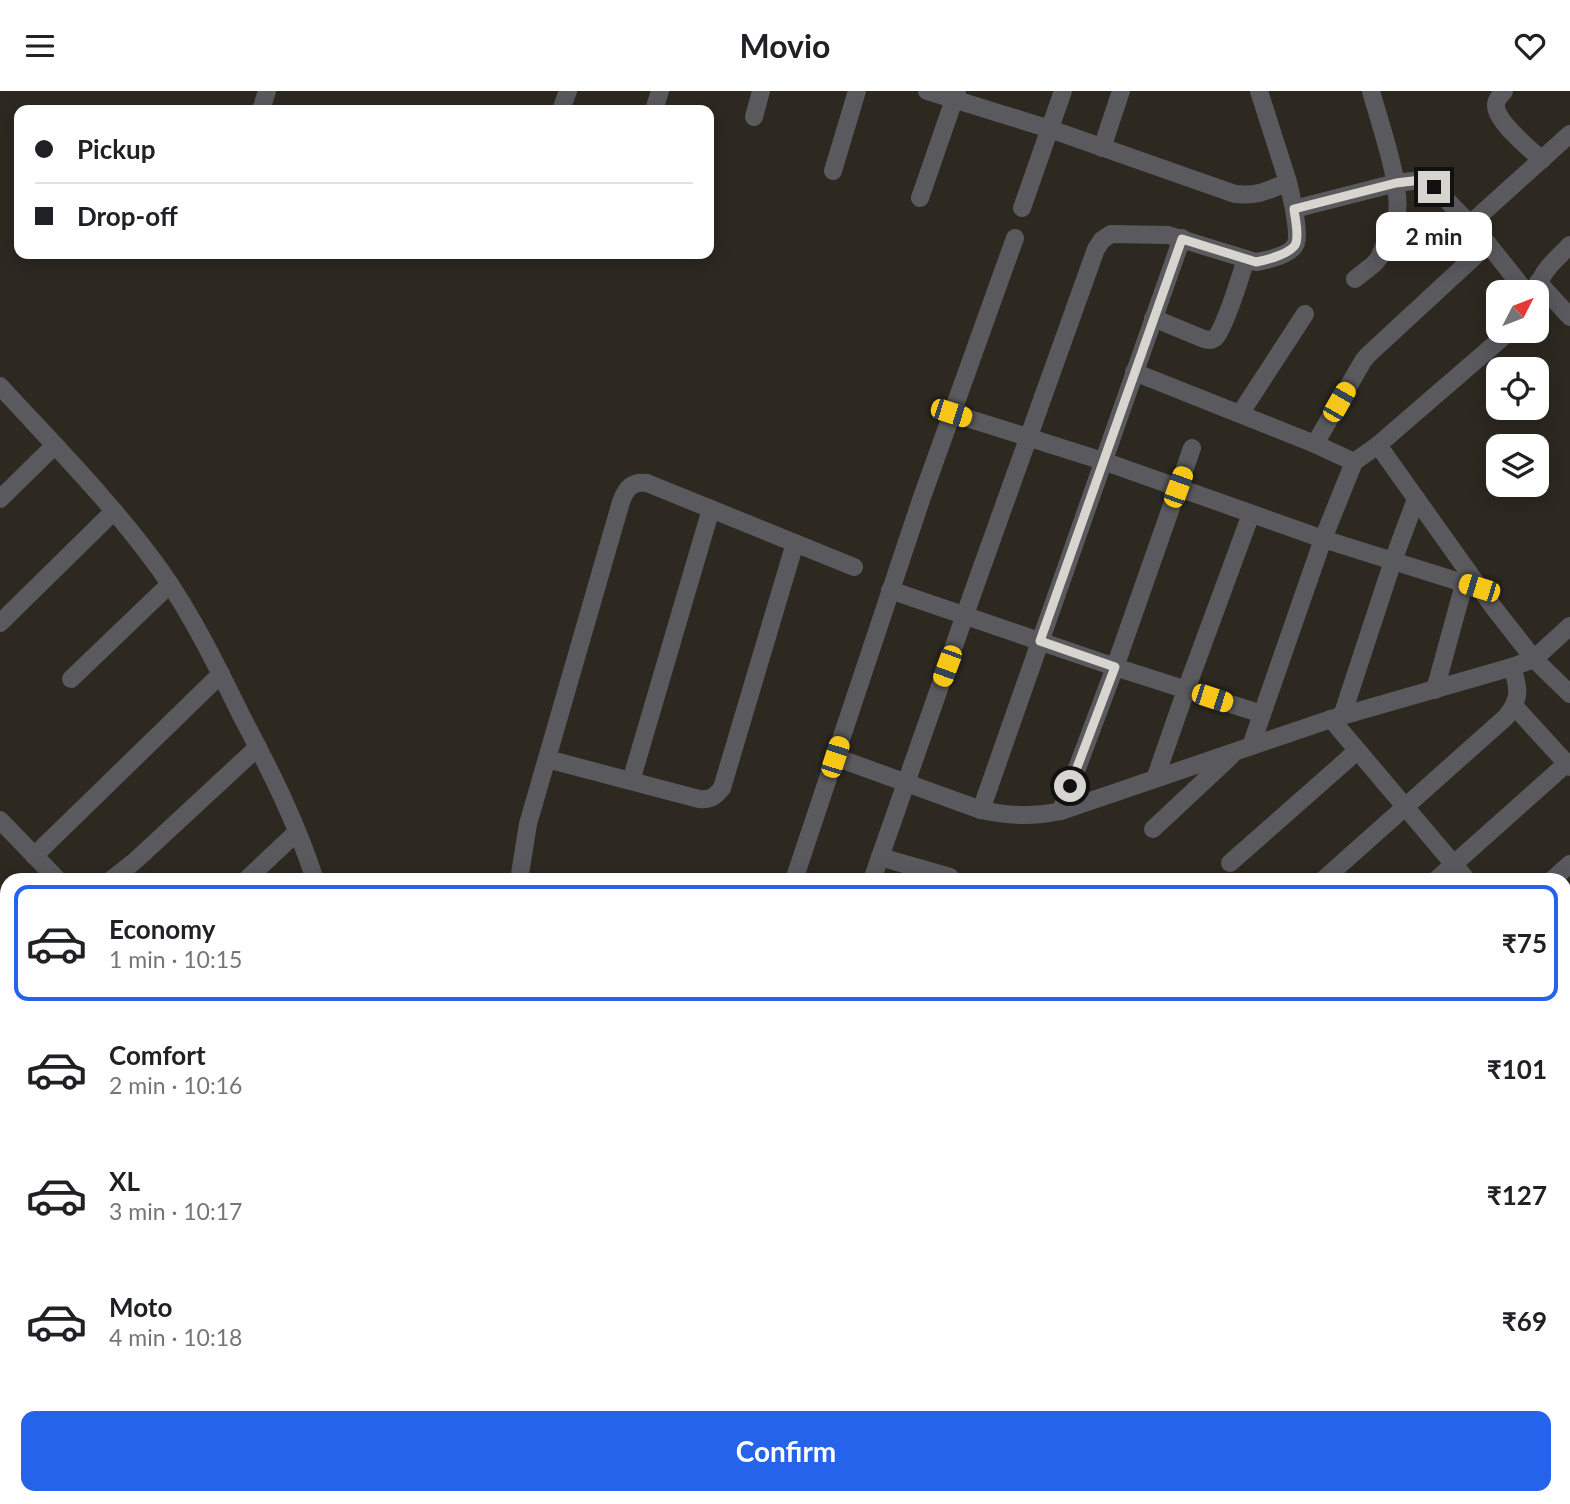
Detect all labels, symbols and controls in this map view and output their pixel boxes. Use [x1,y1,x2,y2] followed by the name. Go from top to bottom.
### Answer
[739,26,831,65] text: Movio
[21,27,59,65] icon: menu
[1511,27,1549,65] icon: heart
[77,133,156,165] text: Pickup
[1418,171,1450,203] route end
[77,200,178,232] text: Drop-off
[1376,211,1492,261] callout: 2 min
[1405,222,1463,250] text: 2 min
[1486,280,1549,343] north arrow
[1486,280,1549,497] map controls
[1486,357,1549,420] button: locate
[1320,379,1359,425] car
[928,397,975,429] car
[1486,434,1549,497] button: layers
[1161,464,1196,510] car
[1456,572,1503,604] car
[930,643,965,689] car
[1189,682,1236,714] car
[819,734,852,780] car
[1054,770,1086,802] route start
[25,912,88,975] icon: car
[109,913,215,945] text: Economy
[1502,927,1547,959] text: ₹75
[109,945,242,973] text: 1 min · 10:15
[25,1038,88,1101] icon: car
[109,1039,206,1071] text: Comfort
[1487,1053,1547,1085] text: ₹101
[109,1071,242,1099] text: 2 min · 10:16
[25,1164,88,1227] icon: car
[109,1165,140,1197] text: XL
[1487,1179,1547,1211] text: ₹127
[109,1197,242,1225] text: 3 min · 10:17
[25,1290,88,1353] icon: car
[109,1291,172,1323] text: Moto
[1502,1305,1547,1337] text: ₹69
[109,1323,242,1351] text: 4 min · 10:18
[21,1411,1551,1491] button: Confirm

